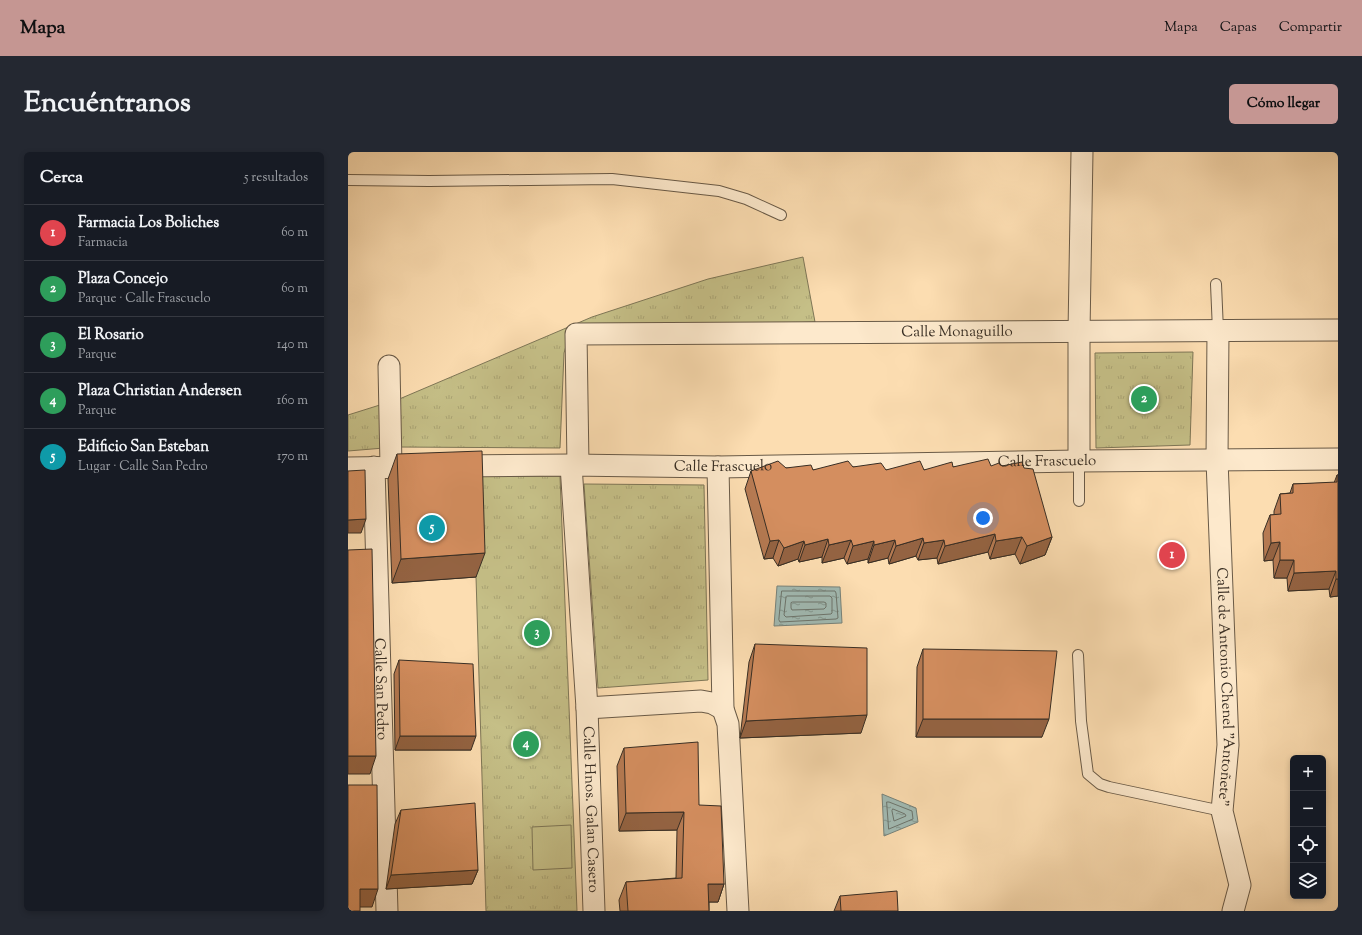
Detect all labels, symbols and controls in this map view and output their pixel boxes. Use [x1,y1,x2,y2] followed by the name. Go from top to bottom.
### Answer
[20,15,65,42] text: Mapa
[1164,18,1198,38] text: Mapa
[1220,18,1257,38] text: Capas
[1279,18,1342,38] text: Compartir
[24,84,191,124] text: Encuéntranos
[1229,84,1338,124] button: Cómo llegar
[40,166,83,190] text: Cerca
[244,169,308,187] text: 5 resultados
[78,213,219,234] text: Farmacia Los Boliches
[51,224,55,242] text: 1
[281,224,308,242] text: 60 m
[78,234,128,252] text: Farmacia
[78,269,168,290] text: Plaza Concejo
[50,280,56,298] text: 2
[281,280,308,298] text: 60 m
[78,290,211,308] text: Parque · Calle Frascuelo
[901,321,1013,343] street label: Calle Monaguillo
[78,325,144,346] text: El Rosario
[50,336,56,354] text: 3
[277,336,308,354] text: 140 m
[78,346,117,364] text: Parque
[78,381,242,402] text: Plaza Christian Andersen
[1131,384,1157,414] pin: 2
[50,392,56,410] text: 4
[277,392,308,410] text: 160 m
[78,402,117,420] text: Parque
[78,437,209,458] text: Edificio San Esteban
[51,448,55,466] text: 5
[277,448,308,466] text: 170 m
[998,450,1096,473] street label: Calle Frascuelo
[674,456,772,478] street label: Calle Frascuelo
[78,458,208,476] text: Lugar · Calle San Pedro
[973,508,993,528] your location
[419,513,445,543] pin: 5
[1159,540,1185,570] pin: 1
[1211,567,1239,807] street label: Calle de Antonio Chenel "Antoñete"
[524,618,550,648] pin: 3
[369,638,392,740] street label: Calle San Pedro
[577,726,604,893] street label: Calle Hnos. Galan Casero
[513,729,539,759] pin: 4
[1290,755,1326,899] map controls
[1290,755,1326,791] button: +
[1290,791,1326,827] button: −
[1290,827,1326,863] button: locate
[1290,863,1326,899] button: layers

